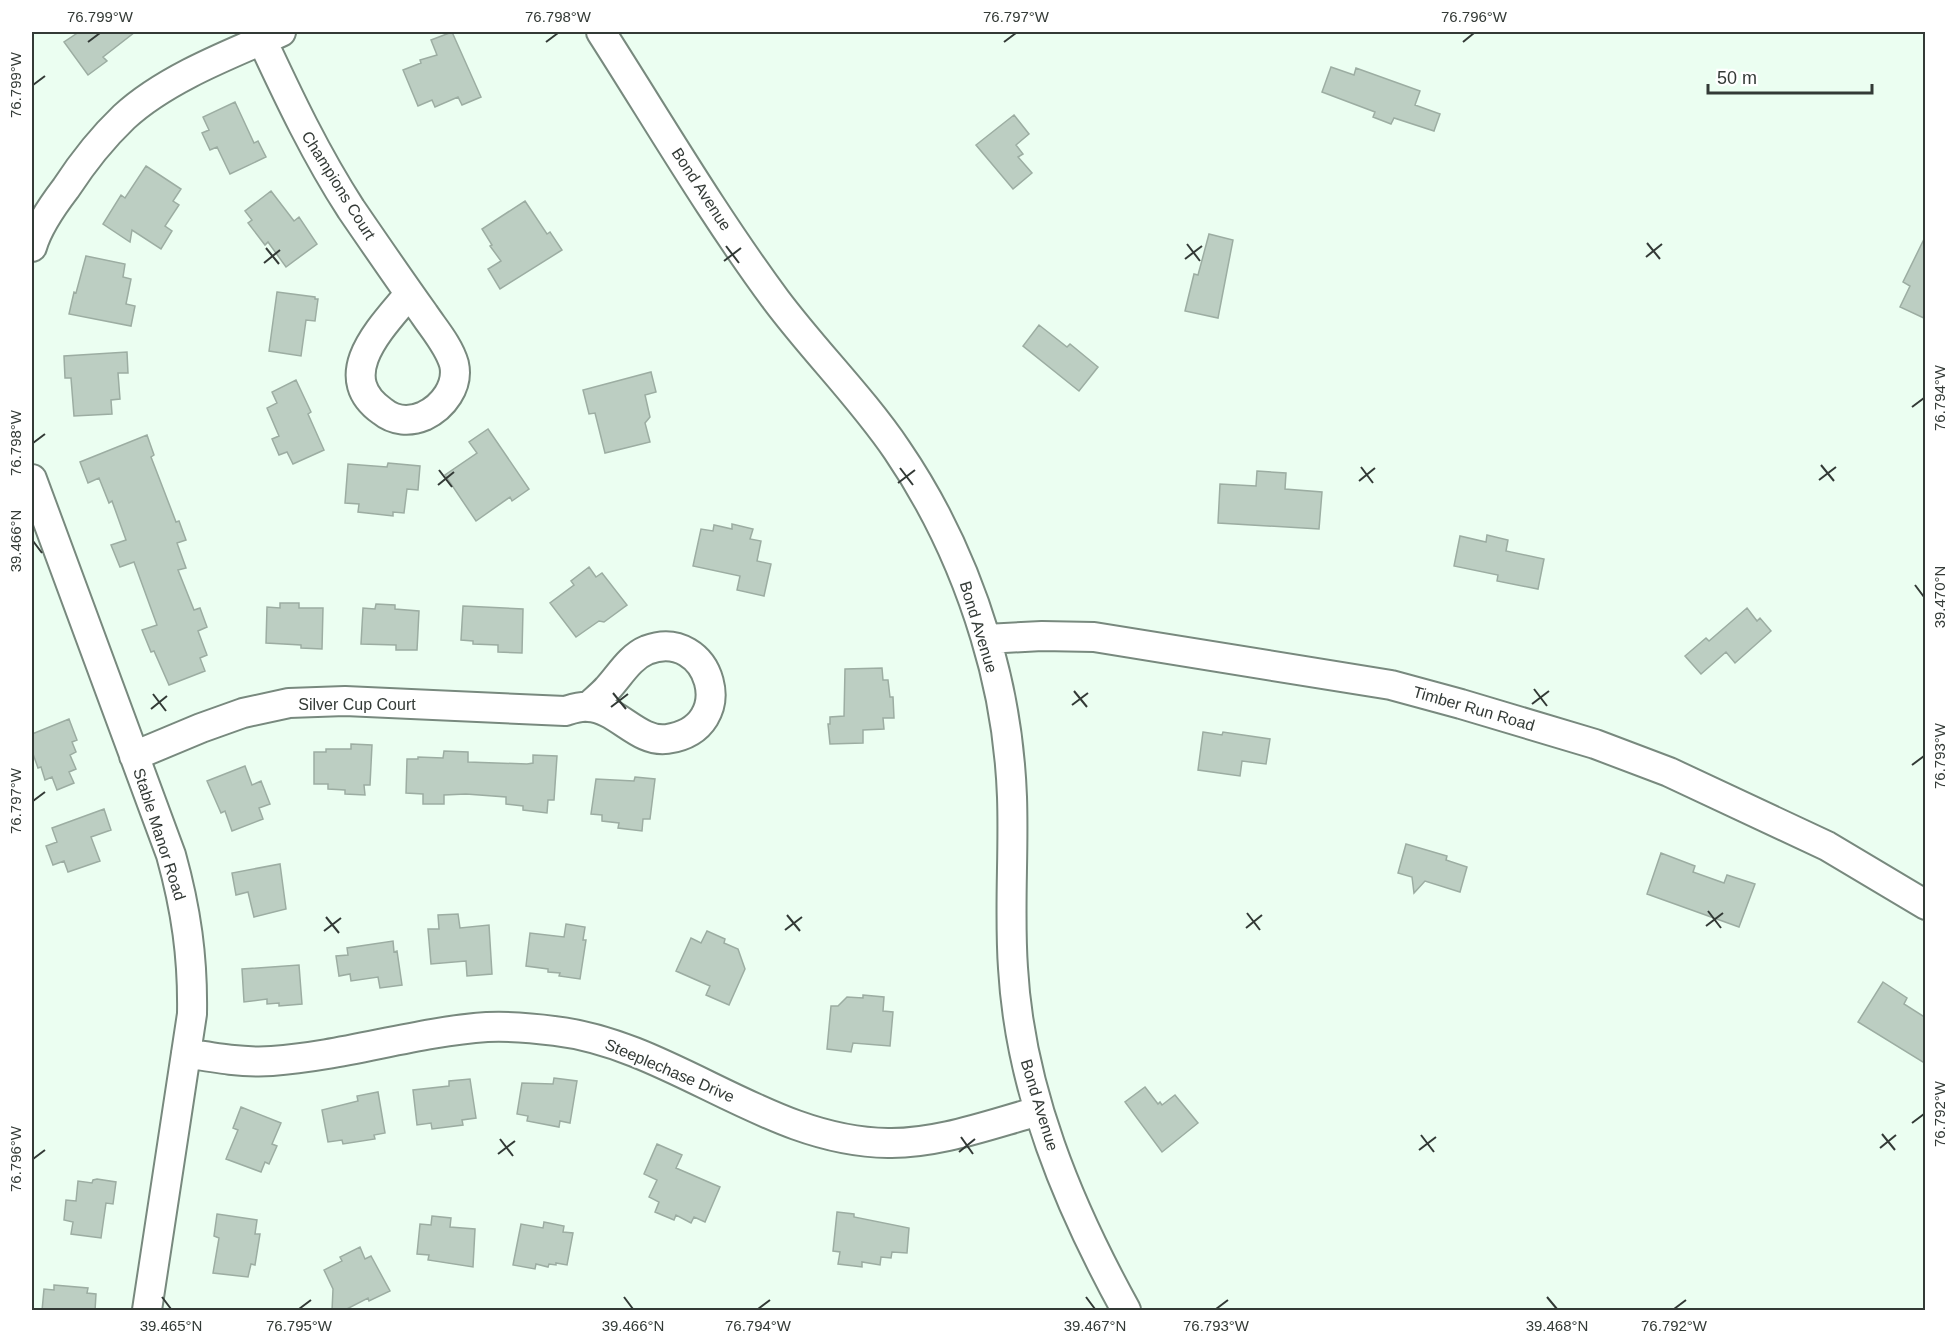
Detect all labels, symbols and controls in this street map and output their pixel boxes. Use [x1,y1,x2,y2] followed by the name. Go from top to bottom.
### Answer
[67,8,134,25] text: 76.799°W
[525,8,592,25] text: 76.798°W
[983,8,1050,25] text: 76.797°W
[1441,8,1508,25] text: 76.796°W
[7,51,24,118] text: 76.799°W
[1708,57,1872,95] scale bar
[1717,68,1757,88] text: 50 m
[298,128,379,243] street label: Champions Court
[669,145,735,234] street label: Bond Avenue
[1931,364,1948,431] text: 76.794°W
[7,409,24,476] text: 76.798°W
[7,510,24,572] text: 39.466°N
[1931,566,1948,628] text: 39.470°N
[957,579,1001,675] street label: Bond Avenue
[1411,683,1537,734] street label: Timber Run Road
[298,696,416,713] street label: Silver Cup Court
[1931,722,1948,789] text: 76.793°W
[130,766,189,902] street label: Stable Manor Road
[7,767,24,834] text: 76.797°W
[603,1036,737,1105] street label: Steeplechase Drive
[1018,1057,1062,1153] street label: Bond Avenue
[1931,1080,1948,1147] text: 76.792°W
[7,1125,24,1192] text: 76.796°W
[140,1317,202,1334] text: 39.465°N
[266,1317,333,1334] text: 76.795°W
[602,1317,664,1334] text: 39.466°N
[725,1317,792,1334] text: 76.794°W
[1064,1317,1126,1334] text: 39.467°N
[1183,1317,1250,1334] text: 76.793°W
[1526,1317,1588,1334] text: 39.468°N
[1641,1317,1708,1334] text: 76.792°W

